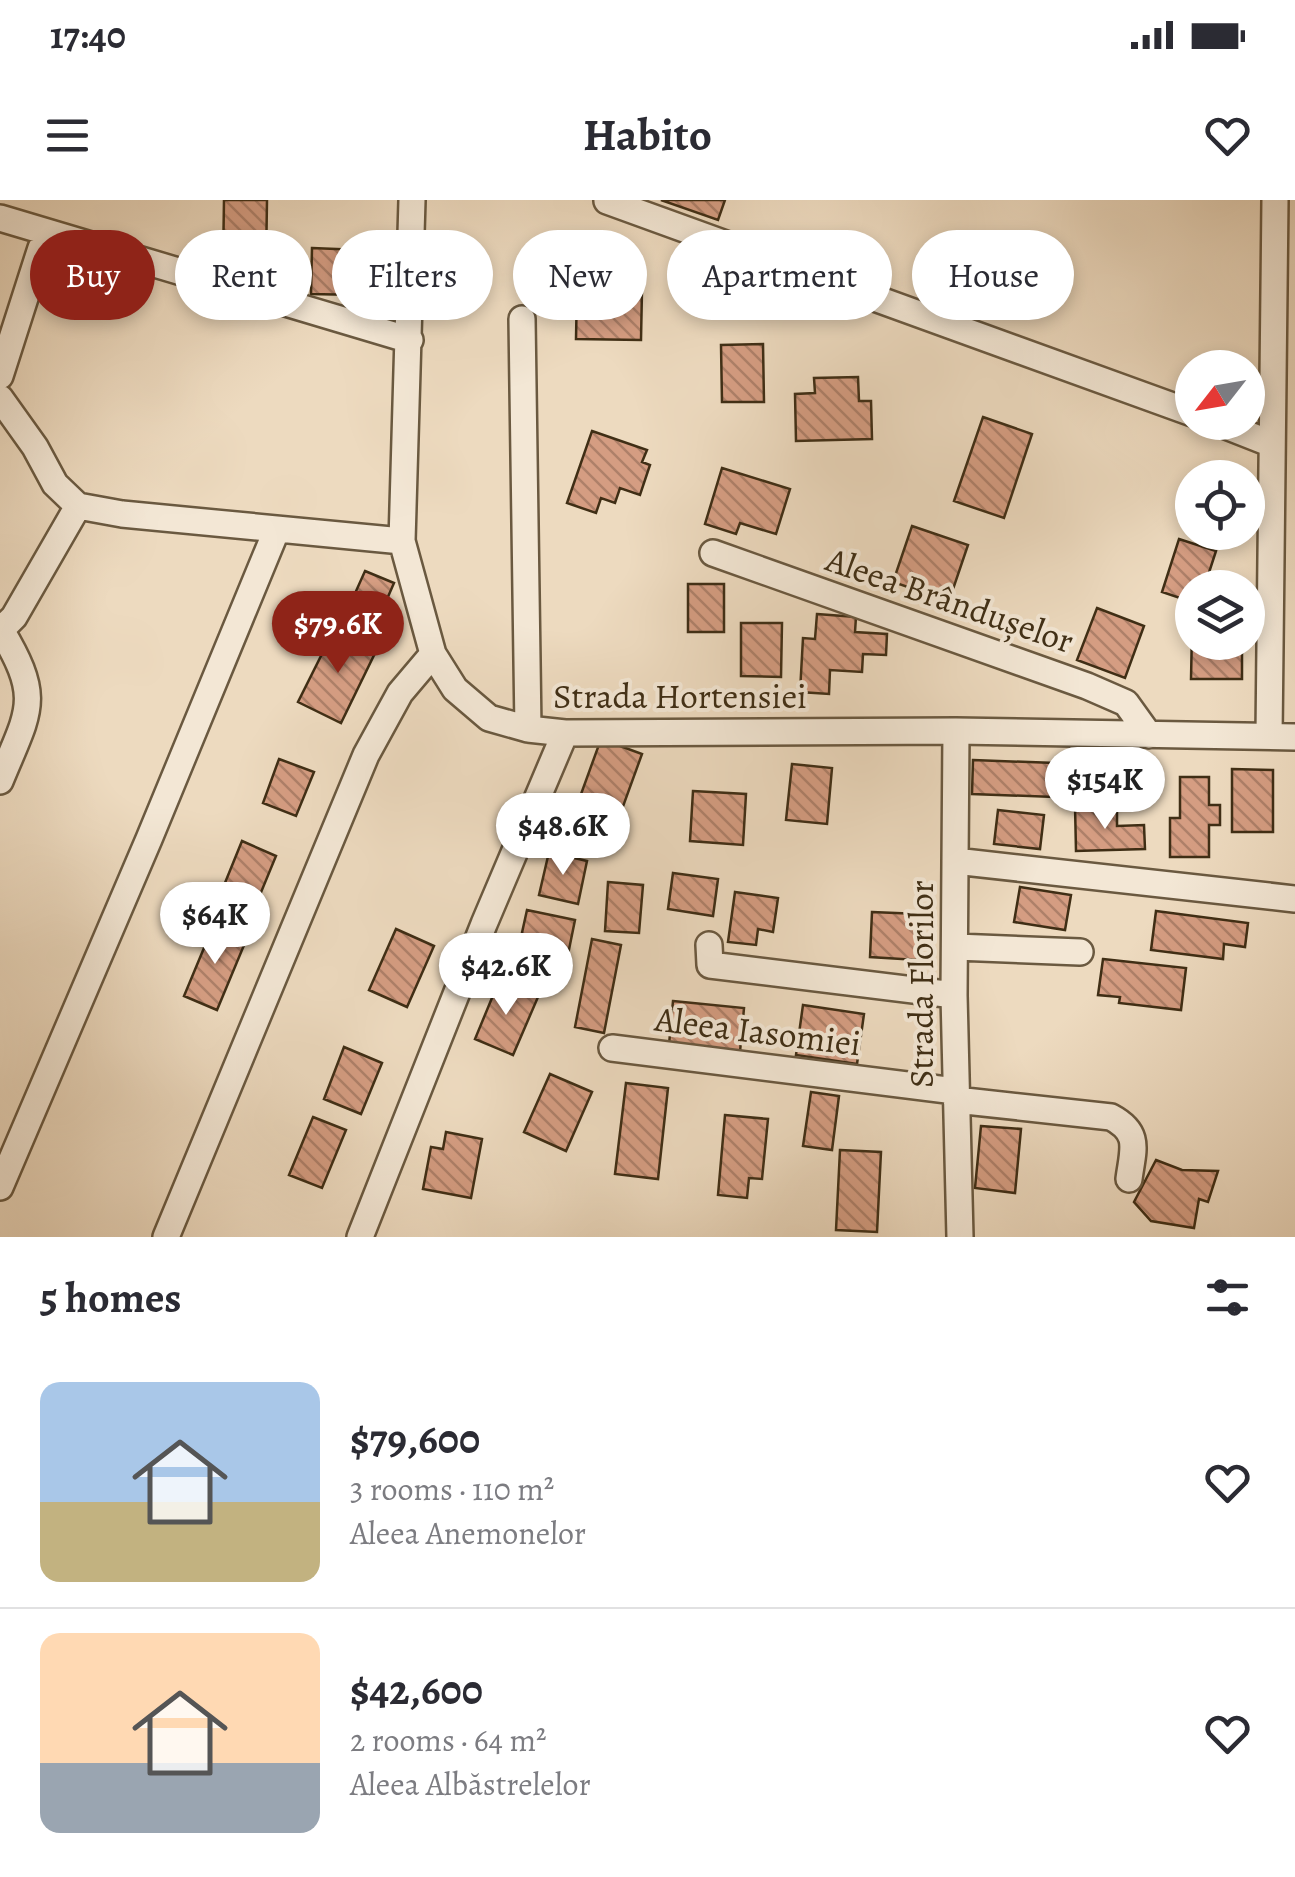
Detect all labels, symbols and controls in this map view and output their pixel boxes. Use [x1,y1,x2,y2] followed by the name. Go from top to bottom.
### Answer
[50,9,126,61] text: 17:40
[583,104,712,166] text: Habito
[40,108,95,163] icon: menu
[1200,108,1255,163] icon: heart
[30,230,155,320] chip: Buy
[175,230,312,320] chip: Rent
[332,230,493,320] chip: Filters
[513,230,647,320] chip: New
[667,230,892,320] chip: Apartment
[912,230,1074,320] chip: House
[1175,350,1265,440] north arrow
[1175,350,1265,660] map controls
[1175,460,1265,550] button: locate
[819,535,1080,665] street label: Aleea Brândușelor
[1175,570,1265,660] button: layers
[257,591,419,676] pin: $79.6K
[294,601,382,645] text: $79.6K
[553,672,807,720] street label: Strada Hortensiei
[1035,747,1175,832] pin: $154K
[1067,757,1143,801] text: $154K
[482,793,644,878] pin: $48.6K
[518,803,608,847] text: $48.6K
[897,880,945,1088] street label: Strada Florilor
[156,882,274,967] pin: $64K
[182,892,248,936] text: $64K
[425,933,587,1018] pin: $42.6K
[461,943,551,987] text: $42.6K
[651,994,864,1067] street label: Aleea Iasomiei
[40,1269,181,1326] text: 5 homes
[1200,1270,1255,1325] icon: filters
[350,1410,480,1467] text: $79,600
[120,1422,240,1542] icon: home
[1200,1455,1255,1510] icon: heart
[350,1467,554,1511] text: 3 rooms · 110 m²
[350,1511,586,1555] text: Aleea Anemonelor
[350,1661,483,1718] text: $42,600
[120,1673,240,1793] icon: home
[1200,1706,1255,1761] icon: heart
[350,1718,547,1762] text: 2 rooms · 64 m²
[350,1762,591,1806] text: Aleea Albăstrelelor

